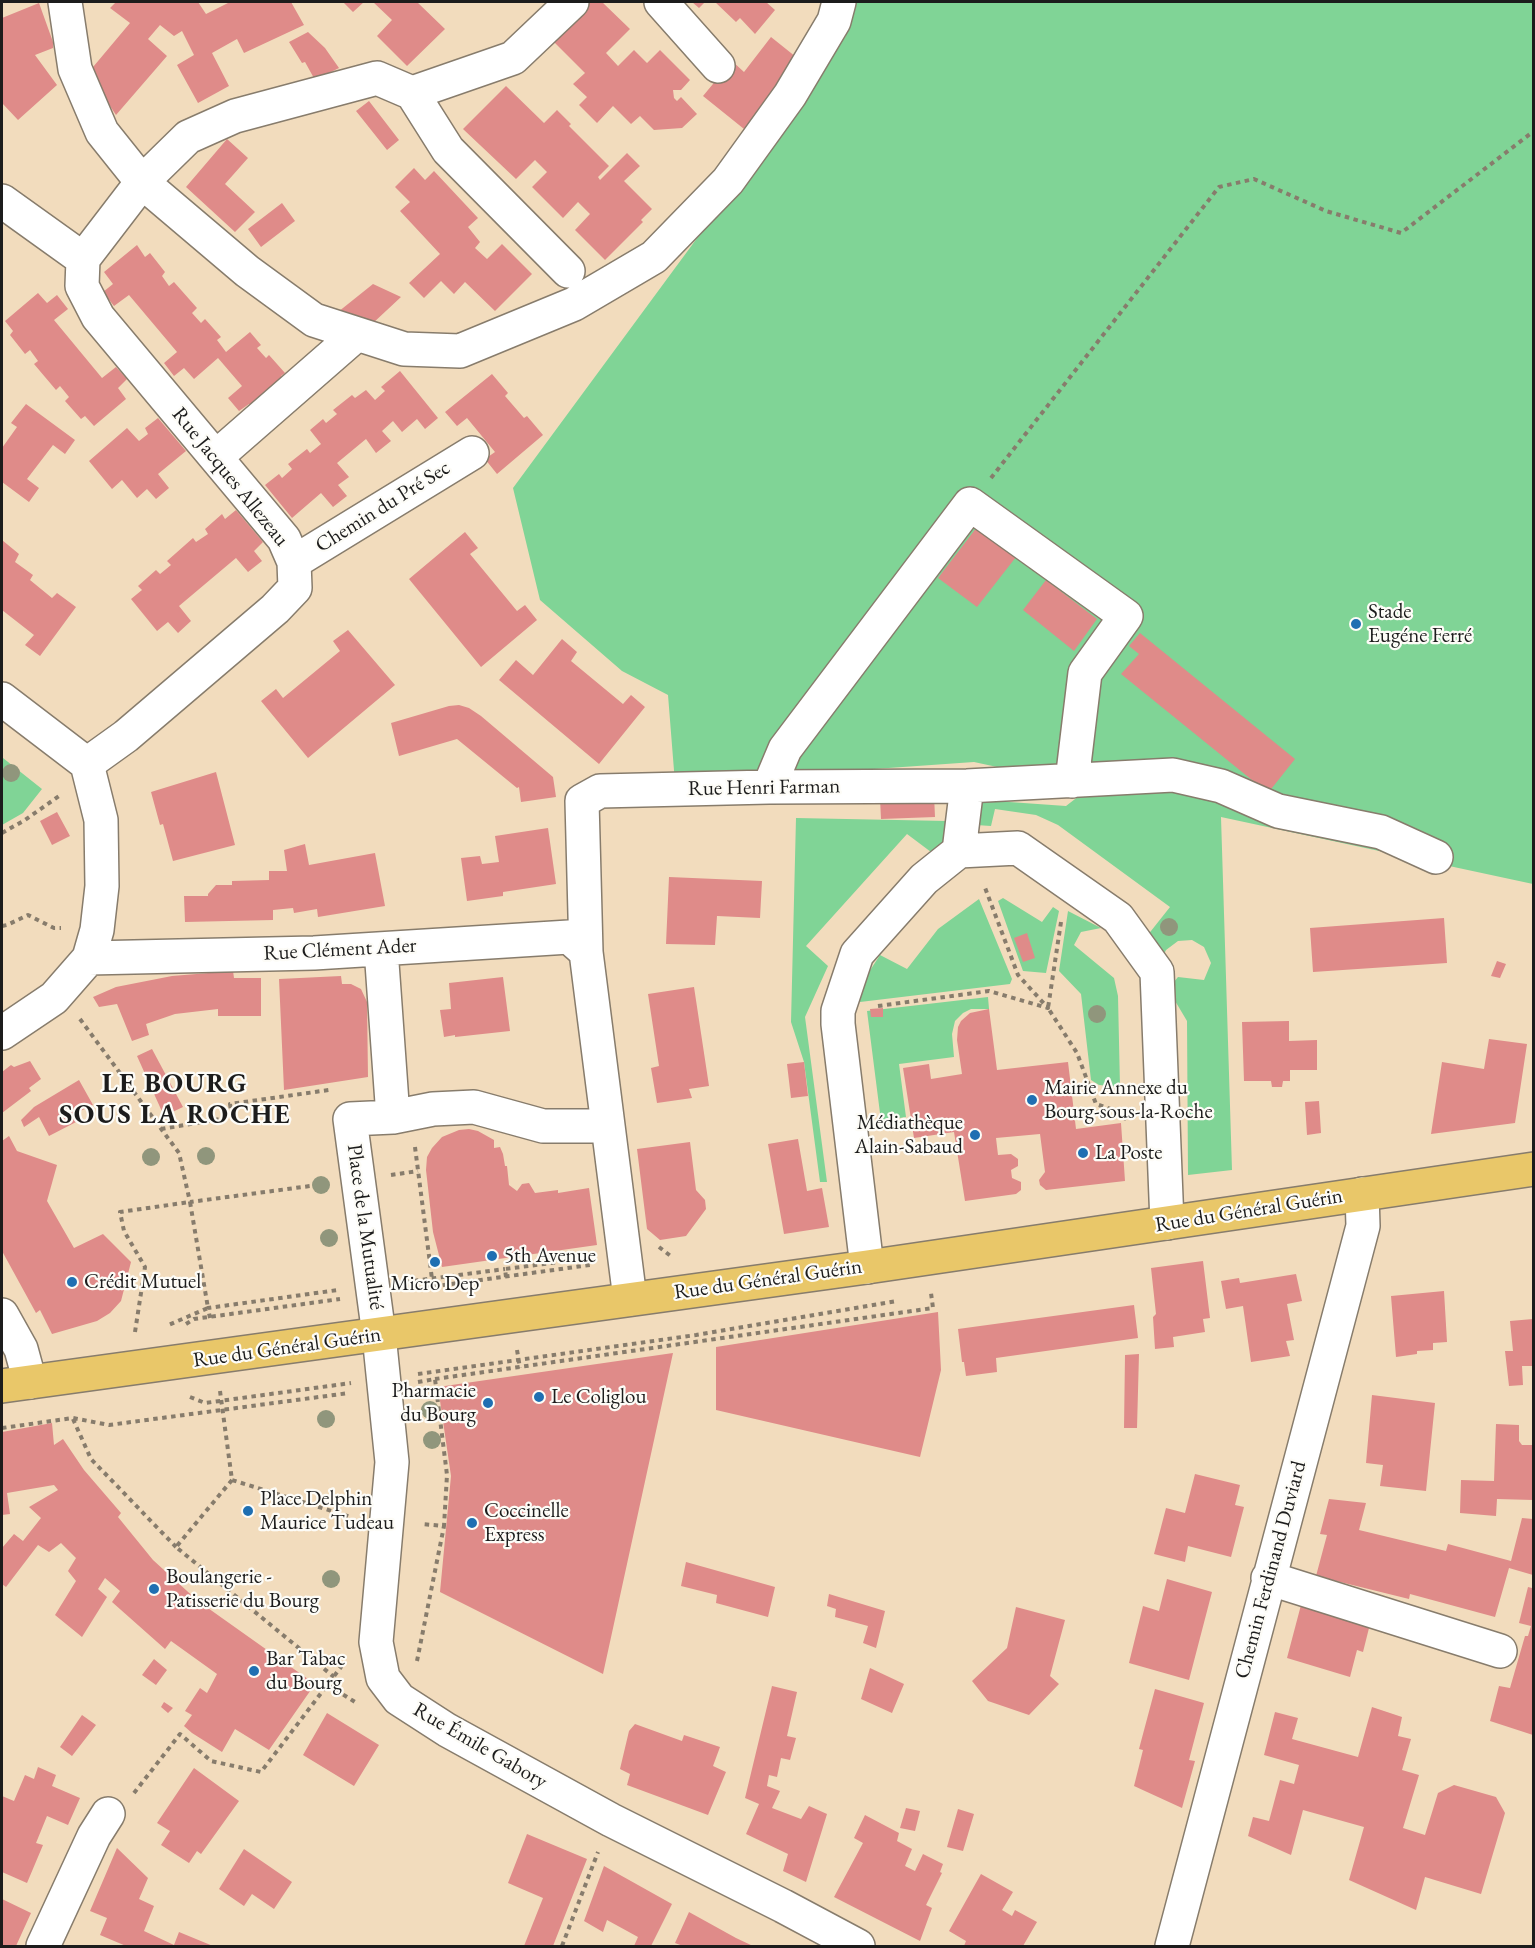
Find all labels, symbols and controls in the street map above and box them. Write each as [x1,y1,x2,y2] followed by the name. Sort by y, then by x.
[166,402,294,552] street label: Rue Jacques Allezeau
[311,456,455,558] street label: Chemin du Pré Sec
[1368,599,1472,649] place label: Stade Eugéne Ferré
[1349,617,1363,631] marker: Stade Eugéne Ferré
[688,774,840,802] street label: Rue Henri Farman
[263,933,417,967] street label: Rue Clément Ader
[59,1069,291,1132] district label: LE BOURG SOUS LA ROCHE
[1044,1075,1213,1125] place label: Mairie Annexe du Bourg-sous-la-Roche
[1025,1093,1039,1107] marker: Mairie Annexe du Bourg-sous-la-Roche
[854,1110,963,1160] place label: Médiathèque Alain-Sabaud
[968,1128,982,1142] marker: Médiathèque Alain-Sabaud
[1095,1140,1162,1166] place label: La Poste
[341,1142,389,1312] street label: Place de la Mutualité
[1076,1146,1090,1160] marker: La Poste
[1153,1184,1345,1238] street label: Rue du Général Guérin
[504,1243,596,1269] place label: 5th Avenue
[485,1249,499,1263] marker: 5th Avenue
[672,1254,864,1306] street label: Rue du Général Guérin
[428,1255,442,1269] marker: Micro Dep
[84,1269,201,1295] place label: Crédit Mutuel
[391,1271,479,1297] place label: Micro Dep
[65,1275,79,1289] marker: Crédit Mutuel
[191,1322,383,1374] street label: Rue du Général Guérin
[392,1378,476,1428] place label: Pharmacie du Bourg
[551,1384,646,1410] place label: Le Coliglou
[532,1390,546,1404] marker: Le Coliglou
[481,1396,495,1410] marker: Pharmacie du Bourg
[1230,1458,1312,1682] street label: Chemin Ferdinand Duviard
[260,1486,394,1536] place label: Place Delphin Maurice Tudeau
[484,1498,569,1548] place label: Coccinelle Express
[241,1504,255,1518] marker: Place Delphin Maurice Tudeau
[465,1516,479,1530] marker: Coccinelle Express
[166,1564,319,1614] place label: Boulangerie - Patisserie du Bourg
[147,1582,161,1596] marker: Boulangerie - Patisserie du Bourg
[266,1646,345,1696] place label: Bar Tabac du Bourg
[247,1664,261,1678] marker: Bar Tabac du Bourg
[409,1698,551,1794] street label: Rue Émile Gabory

